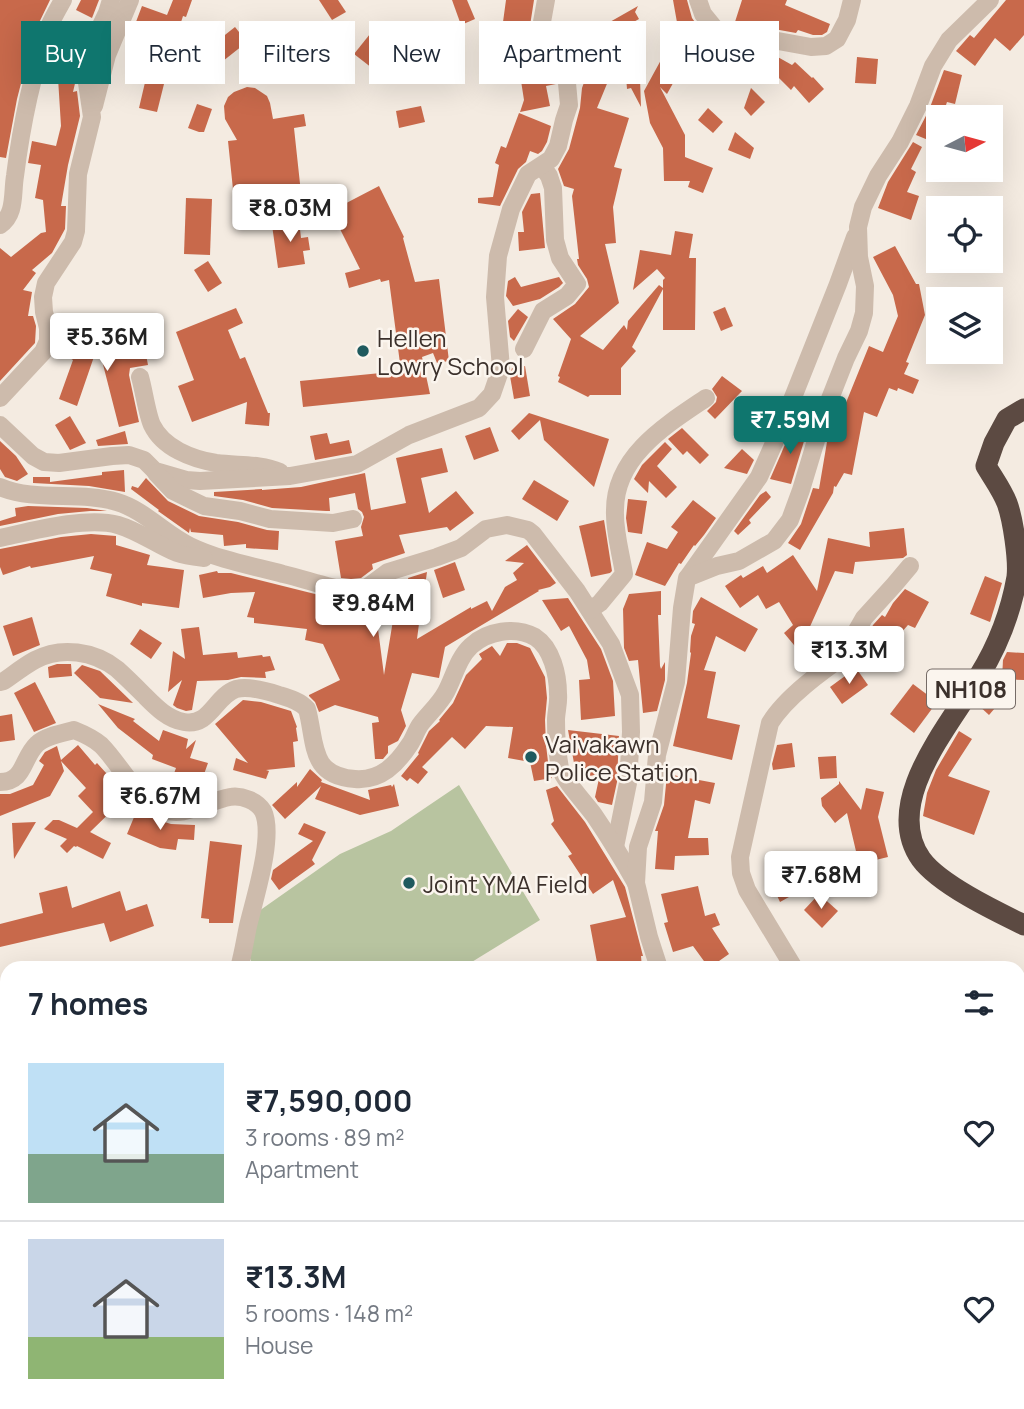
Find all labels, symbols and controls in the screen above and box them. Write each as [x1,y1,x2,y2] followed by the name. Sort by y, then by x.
[21,21,111,84] chip: Buy
[125,21,225,84] chip: Rent
[239,21,355,84] chip: Filters
[369,21,465,84] chip: New
[479,21,646,84] chip: Apartment
[660,21,779,84] chip: House
[926,105,1003,182] north arrow
[926,105,1003,364] map controls
[233,184,347,244] pin: ₹8.03M
[248,191,332,223] text: ₹8.03M
[926,196,1003,273] button: locate
[926,287,1003,364] button: layers
[50,314,164,373] pin: ₹5.36M
[66,320,148,352] text: ₹5.36M
[377,321,524,382] place label: Hellen Lowry School
[355,343,371,359] marker: Hellen Lowry School
[733,396,847,456] pin: ₹7.59M
[750,403,830,435] text: ₹7.59M
[316,580,430,639] pin: ₹9.84M
[331,586,415,618] text: ₹9.84M
[792,626,906,686] pin: ₹13.3M
[810,633,888,665] text: ₹13.3M
[927,670,1015,708] road number: NH108
[545,727,698,788] place label: Vaivakawn Police Station
[523,749,539,765] marker: Vaivakawn Police Station
[103,772,217,832] pin: ₹6.67M
[119,779,201,811] text: ₹6.67M
[764,852,878,911] pin: ₹7.68M
[780,858,862,890] text: ₹7.68M
[423,867,588,900] place label: Joint YMA Field
[401,875,417,891] marker: Joint YMA Field
[28,983,148,1024] text: 7 homes
[960,984,998,1022] icon: filters
[245,1080,412,1121] text: ₹7,590,000
[84,1091,168,1175] icon: home
[960,1114,998,1152] icon: heart
[245,1121,405,1153] text: 3 rooms · 89 m²
[245,1153,359,1185] text: Apartment
[245,1256,346,1297] text: ₹13.3M
[84,1267,168,1351] icon: home
[960,1290,998,1328] icon: heart
[245,1297,413,1329] text: 5 rooms · 148 m²
[245,1329,314,1361] text: House

